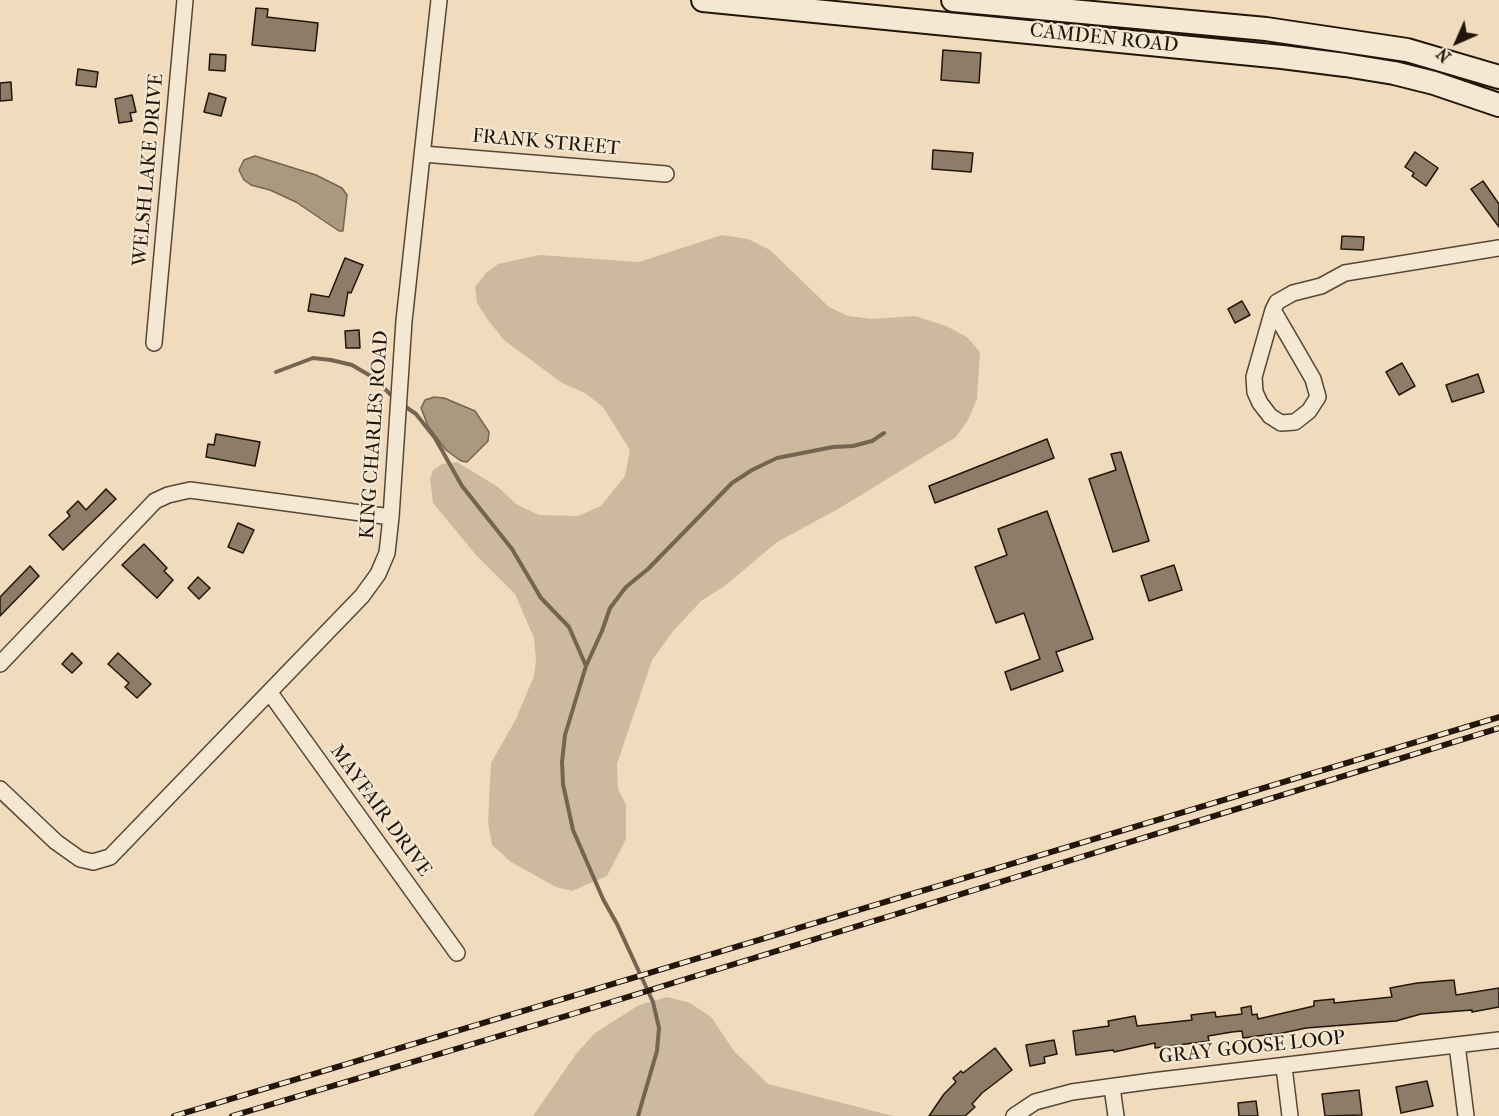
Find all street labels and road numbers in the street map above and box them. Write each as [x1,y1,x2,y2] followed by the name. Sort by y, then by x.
[1029,19,1179,59] street label: CAMDEN ROAD
[129,73,169,267] street label: WELSH LAKE DRIVE
[471,125,621,161] street label: FRANK STREET
[356,330,394,540] street label: KING CHARLES ROAD
[324,740,436,882] street label: MAYFAIR DRIVE
[1158,1026,1346,1070] street label: GRAY GOOSE LOOP

